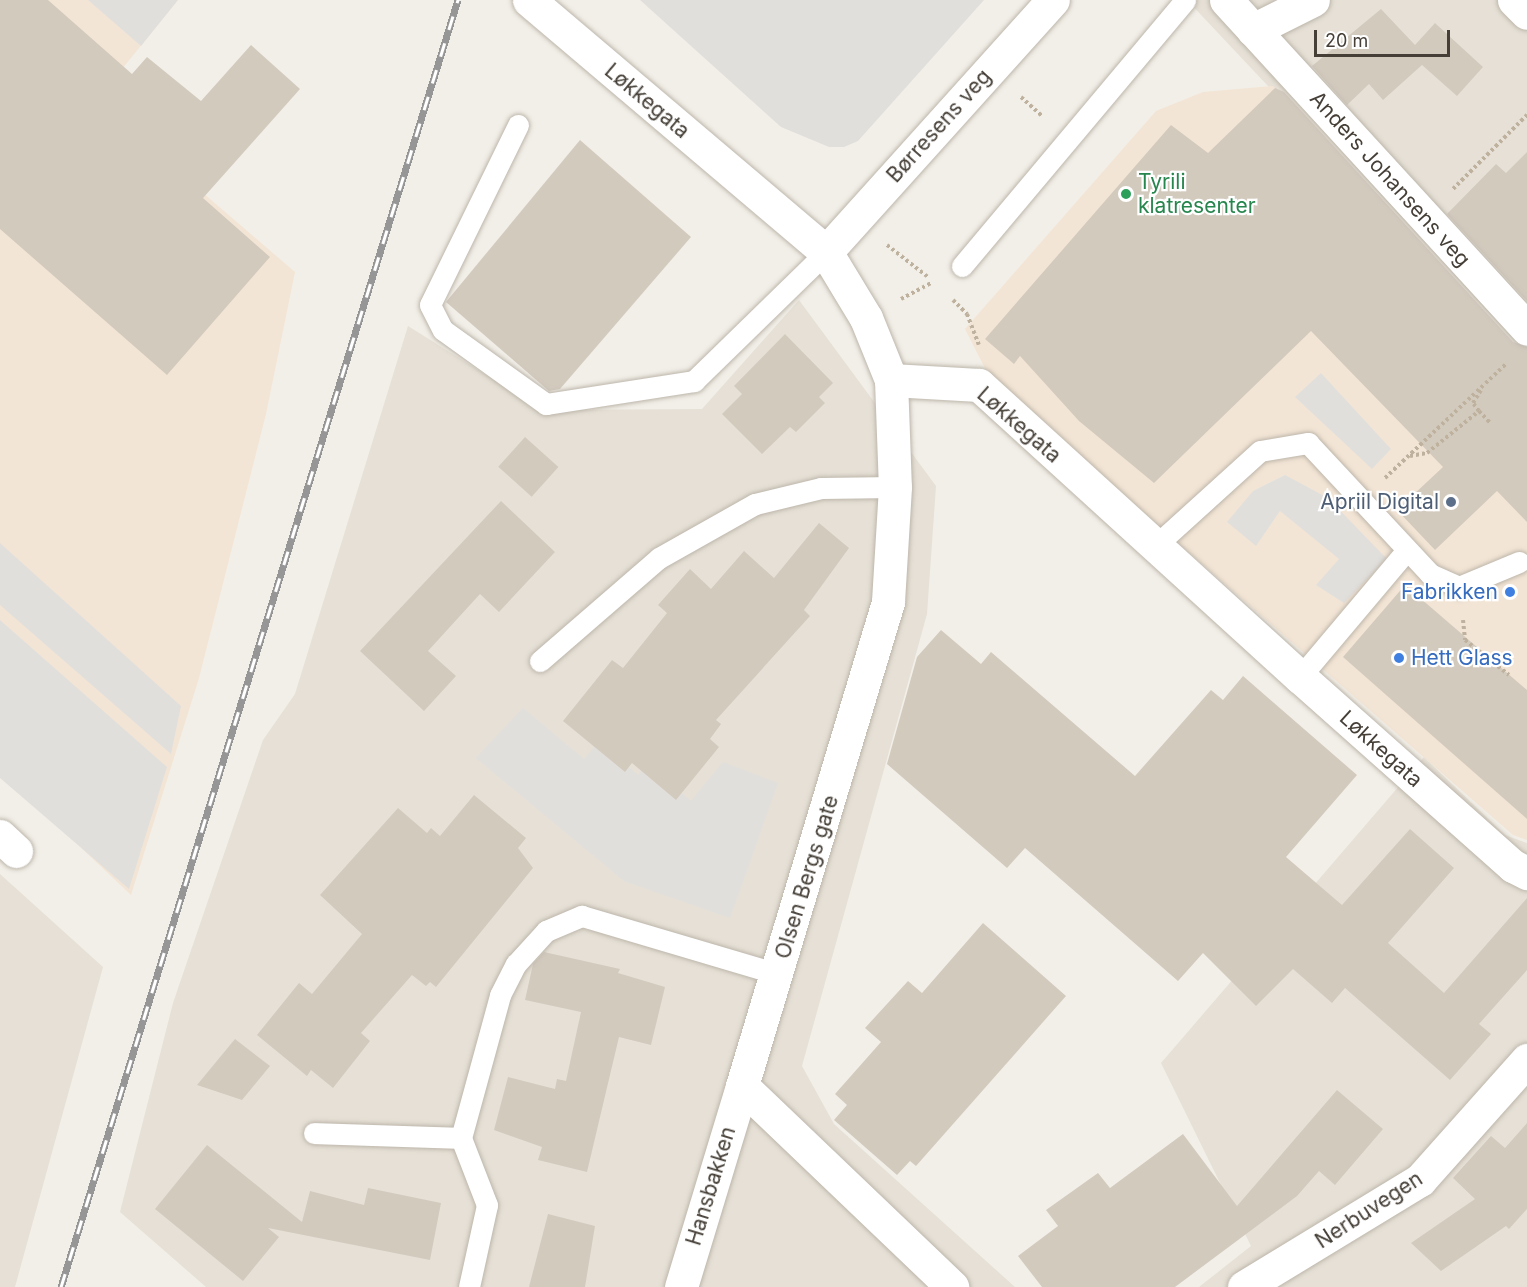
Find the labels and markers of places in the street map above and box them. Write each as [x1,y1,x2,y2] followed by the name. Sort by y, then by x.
[1138,169,1256,219] place label: Tyrili klatresenter
[1119,187,1133,201] marker: Tyrili klatresenter
[1320,489,1439,515] place label: Apriil Digital
[1444,495,1458,509] marker: Apriil Digital
[1401,579,1498,605] place label: Fabrikken
[1503,585,1517,599] marker: Fabrikken
[1411,645,1513,671] place label: Hett Glass
[1392,651,1406,665] marker: Hett Glass

